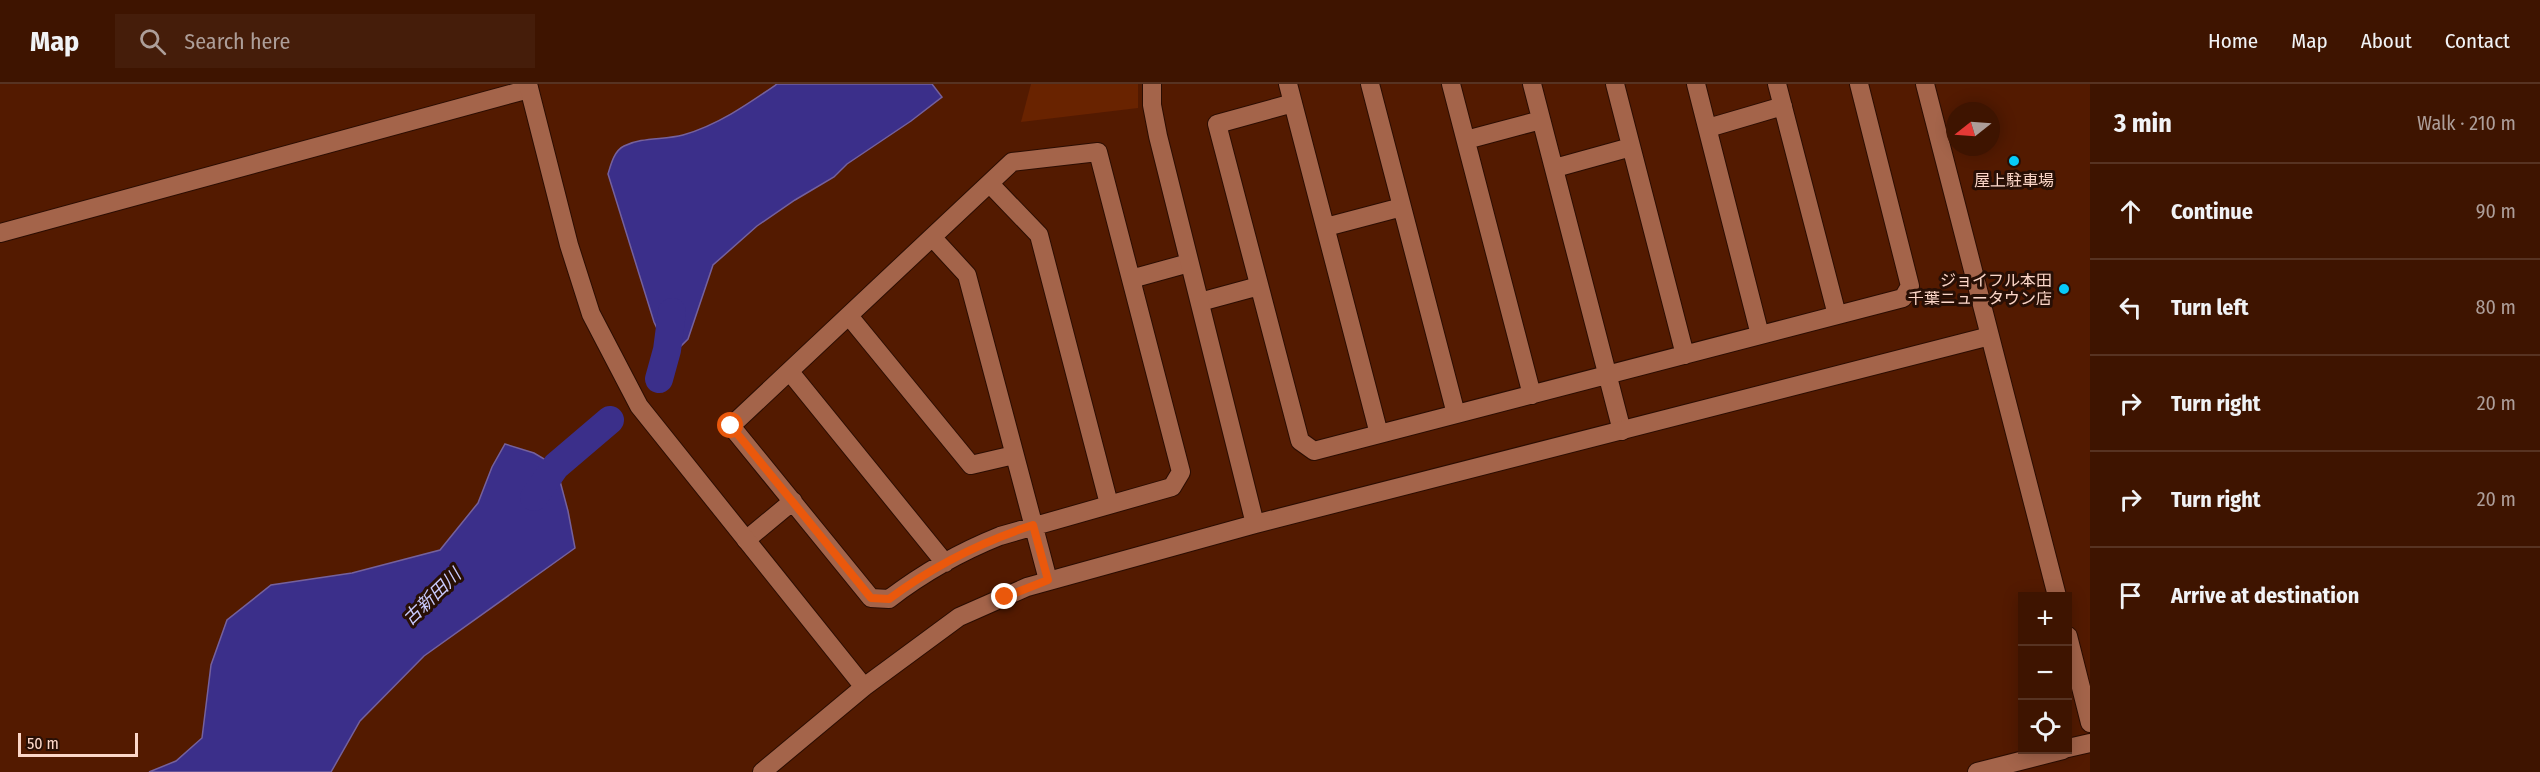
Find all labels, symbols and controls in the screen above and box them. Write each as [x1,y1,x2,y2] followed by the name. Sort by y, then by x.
[115,14,535,68] search box
[30,25,79,58] text: Map
[136,25,169,58] icon: search
[184,28,290,55] text: Search here
[2208,28,2258,54] text: Home
[2291,28,2328,54] text: Map
[2361,28,2412,54] text: About
[2445,28,2510,54] text: Contact
[1946,102,2000,156] north arrow
[2114,108,2172,139] text: 3 min
[2417,111,2516,135] text: Walk · 210 m
[2007,154,2021,168] marker: 屋上駐車場
[1974,171,2054,190] place label: 屋上駐車場
[2114,195,2147,228] icon: ahead
[2171,198,2253,225] text: Continue
[2476,199,2516,223] text: 90 m
[1908,271,2052,308] place label: ジョイフル本田 千葉ニュータウン店
[2057,282,2071,296] marker: ジョイフル本田 千葉ニュータウン店
[2114,291,2147,324] icon: left
[2171,294,2249,321] text: Turn left
[2476,295,2516,319] text: 80 m
[2114,387,2147,420] icon: right
[2171,390,2260,417] text: Turn right
[2477,391,2516,415] text: 20 m
[717,412,743,438] route start
[2114,483,2147,516] icon: right
[2171,486,2260,513] text: Turn right
[2477,487,2516,511] text: 20 m
[398,563,467,630] water label: 古新田川
[2114,579,2147,612] icon: arrive
[2171,582,2359,609] text: Arrive at destination
[991,583,1017,609] route end
[2018,592,2072,754] map controls
[2018,592,2072,646] button: +
[2018,646,2072,700] button: −
[2018,700,2072,754] button: locate
[18,730,138,758] scale bar
[27,734,59,753] text: 50 m

